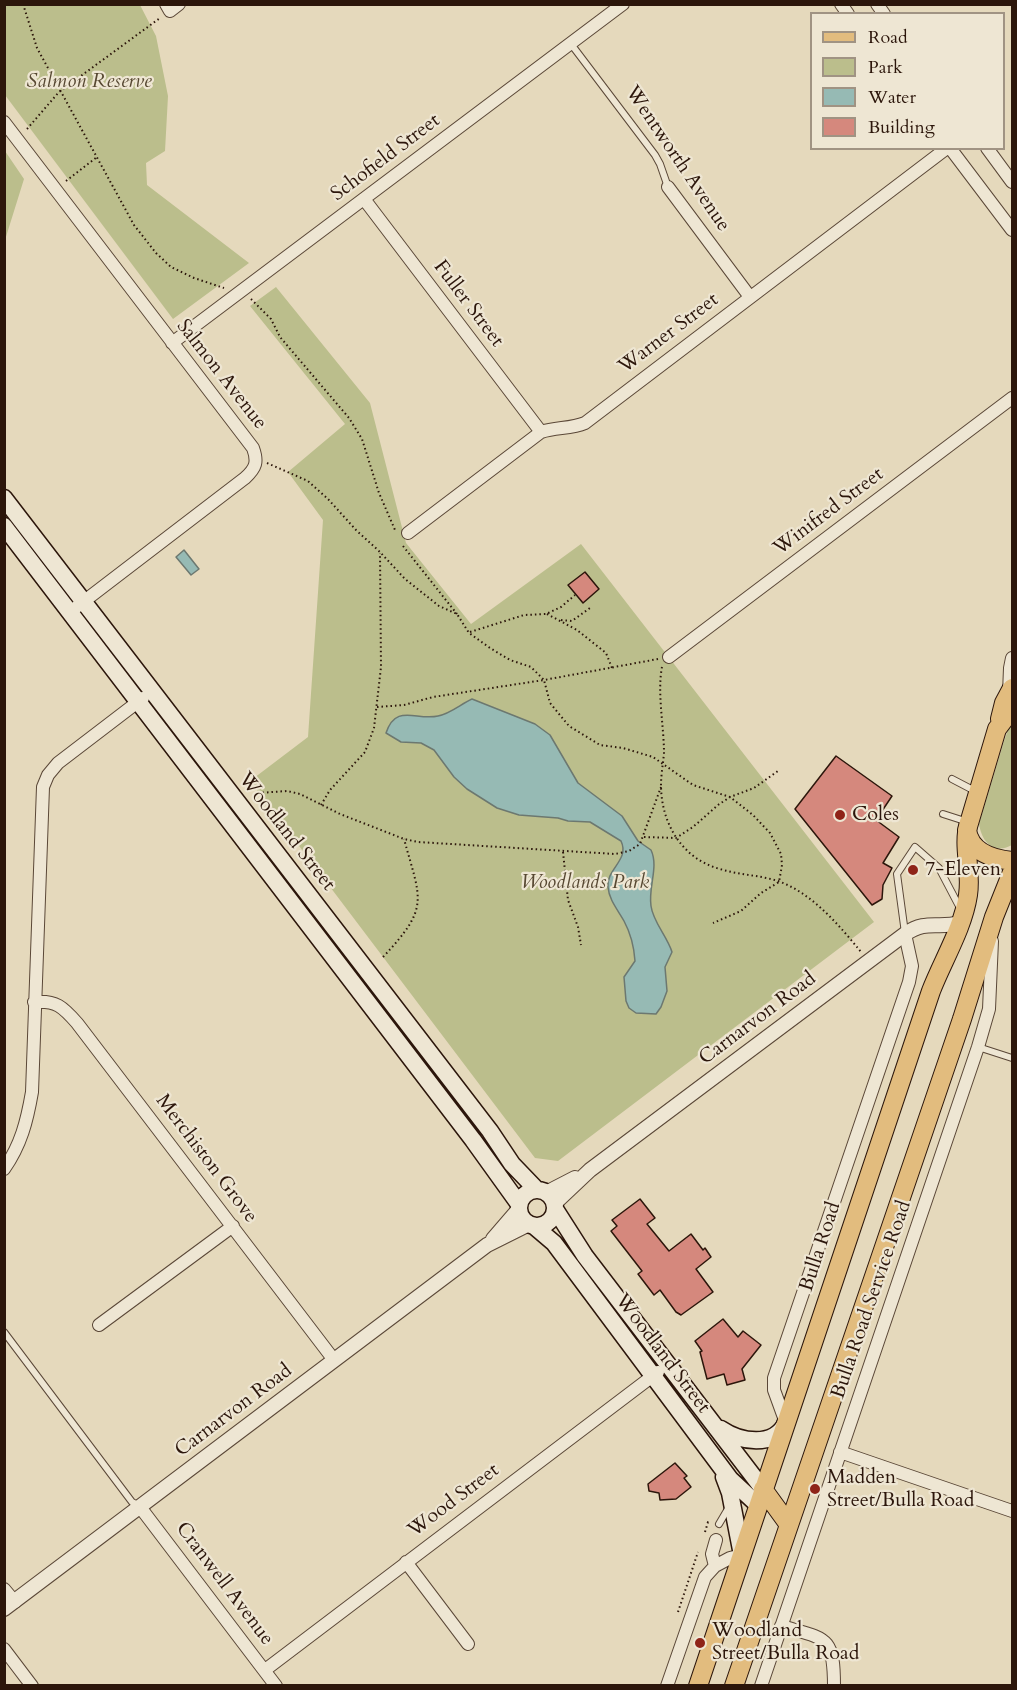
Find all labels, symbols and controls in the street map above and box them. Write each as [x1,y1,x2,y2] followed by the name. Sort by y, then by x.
[810,12,1005,150] legend
[868,25,908,50] text: Road
[868,55,903,80] text: Park
[26,70,152,94] park label: Salmon Reserve
[619,82,735,236] street label: Wentworth Avenue
[868,85,916,110] text: Water
[327,109,445,207] street label: Schofield Street
[868,115,935,140] text: Building
[428,256,508,352] street label: Fuller Street
[614,289,724,379] street label: Warner Street
[171,315,271,435] street label: Salmon Avenue
[769,463,889,561] street label: Winifred Street
[232,768,340,896] street label: Woodland Street
[852,803,899,827] place label: Coles
[833,808,847,822] marker: Coles
[925,858,1001,882] place label: 7-Eleven
[906,863,920,877] marker: 7-Eleven
[521,871,649,895] park label: Woodlands Park
[695,967,821,1071] street label: Carnarvon Road
[150,1090,262,1228] street label: Merchiston Grove
[827,1198,917,1402] street label: Bulla Road Service Road
[795,1199,847,1295] street label: Bulla Road
[609,1289,715,1419] street label: Woodland Street
[171,1359,297,1463] street label: Carnarvon Road
[404,1459,504,1543] street label: Wood Street
[827,1466,974,1513] place label: Madden Street/Bulla Road
[808,1482,822,1496] marker: Madden Street/Bulla Road
[170,1518,278,1650] street label: Cranwell Avenue
[712,1619,859,1666] place label: Woodland Street/Bulla Road
[693,1636,707,1650] marker: Woodland Street/Bulla Road

